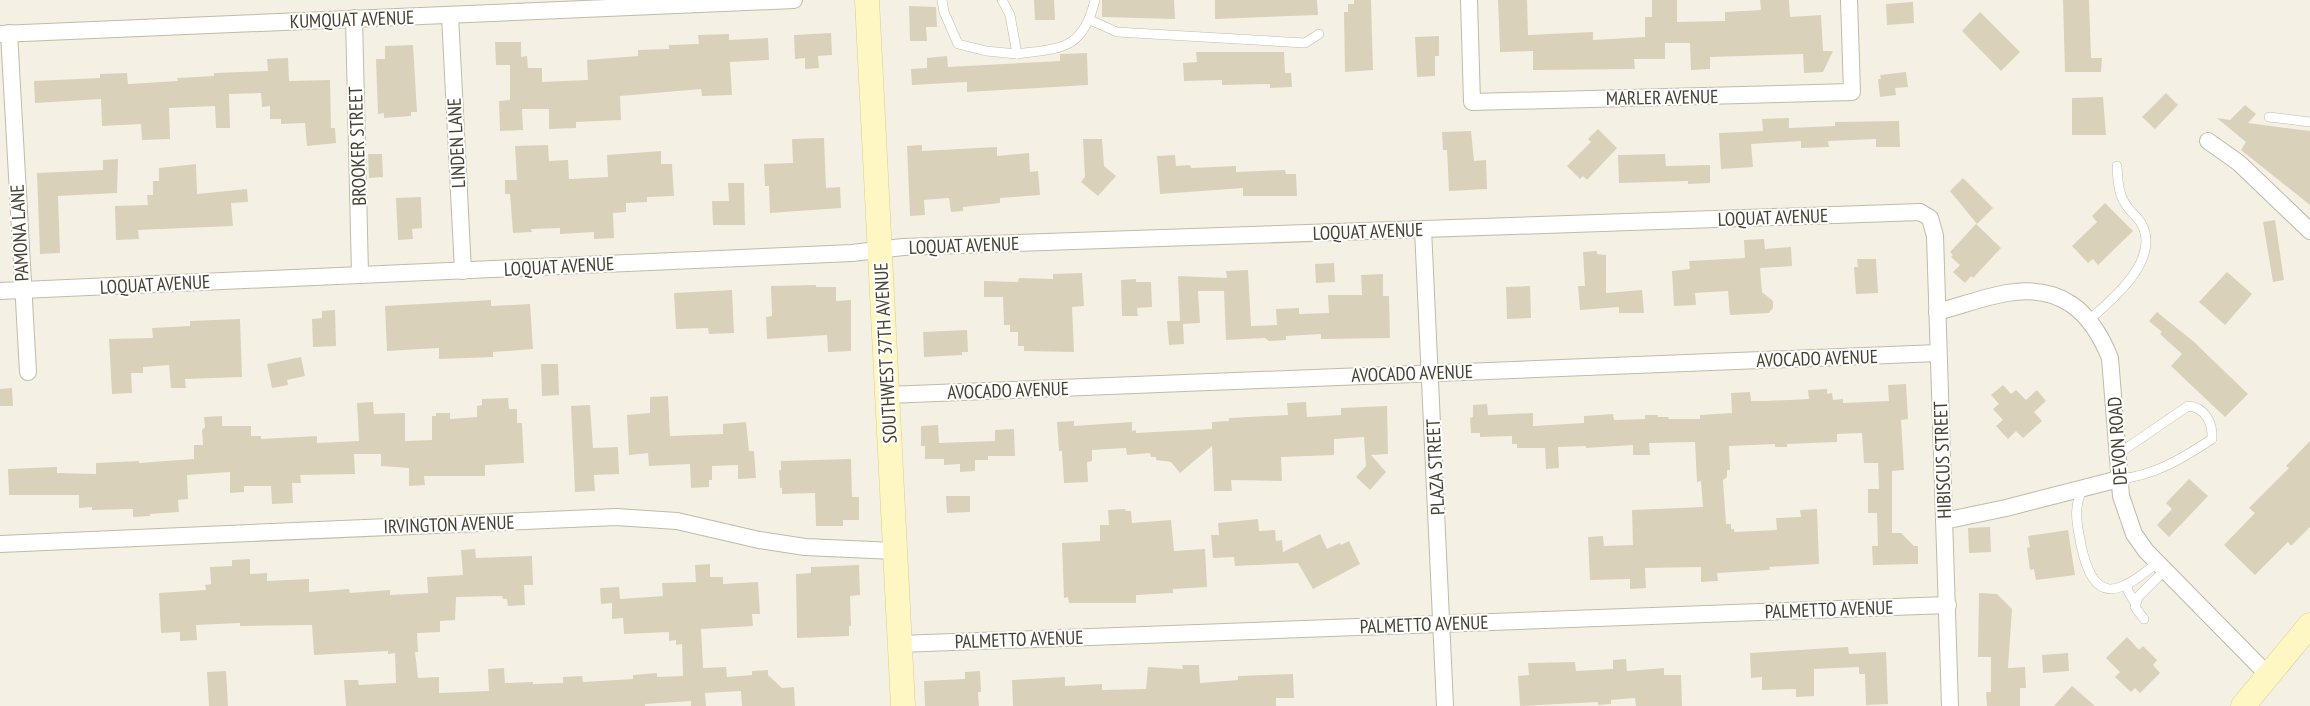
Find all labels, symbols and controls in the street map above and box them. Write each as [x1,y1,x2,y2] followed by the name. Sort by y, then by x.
[289,5,415,33] street label: KUMQUAT AVENUE
[1606,84,1718,110] street label: MARLER AVENUE
[343,85,371,206] street label: BROOKER STREET
[442,97,470,189] street label: LINDEN LANE
[4,184,34,282] street label: PAMONA LANE
[1717,203,1829,231] street label: LOQUAT AVENUE
[1312,217,1424,245] street label: LOQUAT AVENUE
[908,231,1020,259] street label: LOQUAT AVENUE
[503,251,615,281] street label: LOQUAT AVENUE
[868,262,902,444] street label: SOUTHWEST 37TH AVENUE
[99,269,211,299] street label: LOQUAT AVENUE
[1756,344,1878,372] street label: AVOCADO AVENUE
[1351,359,1473,387] street label: AVOCADO AVENUE
[947,376,1069,404] street label: AVOCADO AVENUE
[2102,396,2132,486] street label: DEVON ROAD
[1928,400,1956,519] street label: HIBISCUS STREET
[1420,418,1450,516] street label: PLAZA STREET
[383,510,515,538] street label: IRVINGTON AVENUE
[1764,595,1894,623] street label: PALMETTO AVENUE
[1359,610,1489,638] street label: PALMETTO AVENUE
[954,625,1084,653] street label: PALMETTO AVENUE

